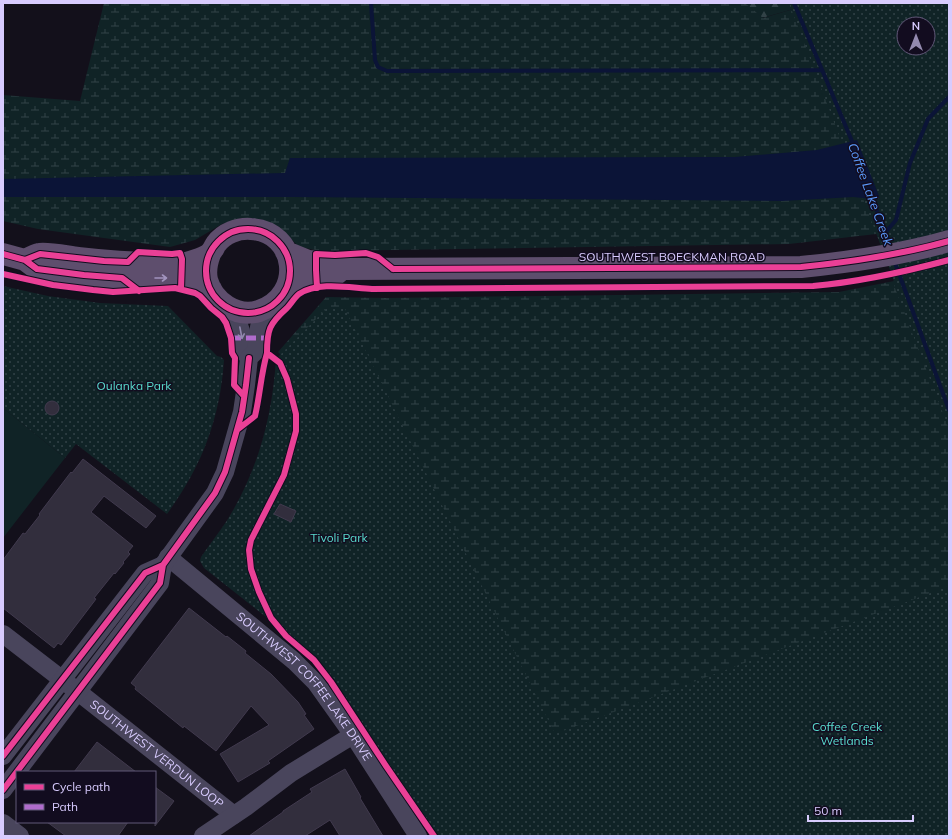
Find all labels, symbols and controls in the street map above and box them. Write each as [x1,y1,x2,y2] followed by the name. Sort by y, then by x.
[896,16,936,56] north arrow
[912,19,920,33] text: N
[845,141,897,248] water label: Coffee Lake Creek
[579,249,765,264] street label: SOUTHWEST BOECKMAN ROAD
[154,274,167,282] one-way arrow
[237,326,245,339] one-way arrow
[97,378,172,393] park label: Oulanka Park
[310,530,368,545] park label: Tivoli Park
[233,609,375,763] street label: SOUTHWEST COFFEE LAKE DRIVE
[87,696,227,811] street label: SOUTHWEST VERDUN LOOP
[812,719,883,748] park label: Coffee Creek Wetlands
[16,771,156,823] legend
[52,779,110,794] text: Cycle path
[808,797,913,823] scale bar
[52,799,78,814] text: Path
[814,803,842,818] text: 50 m

